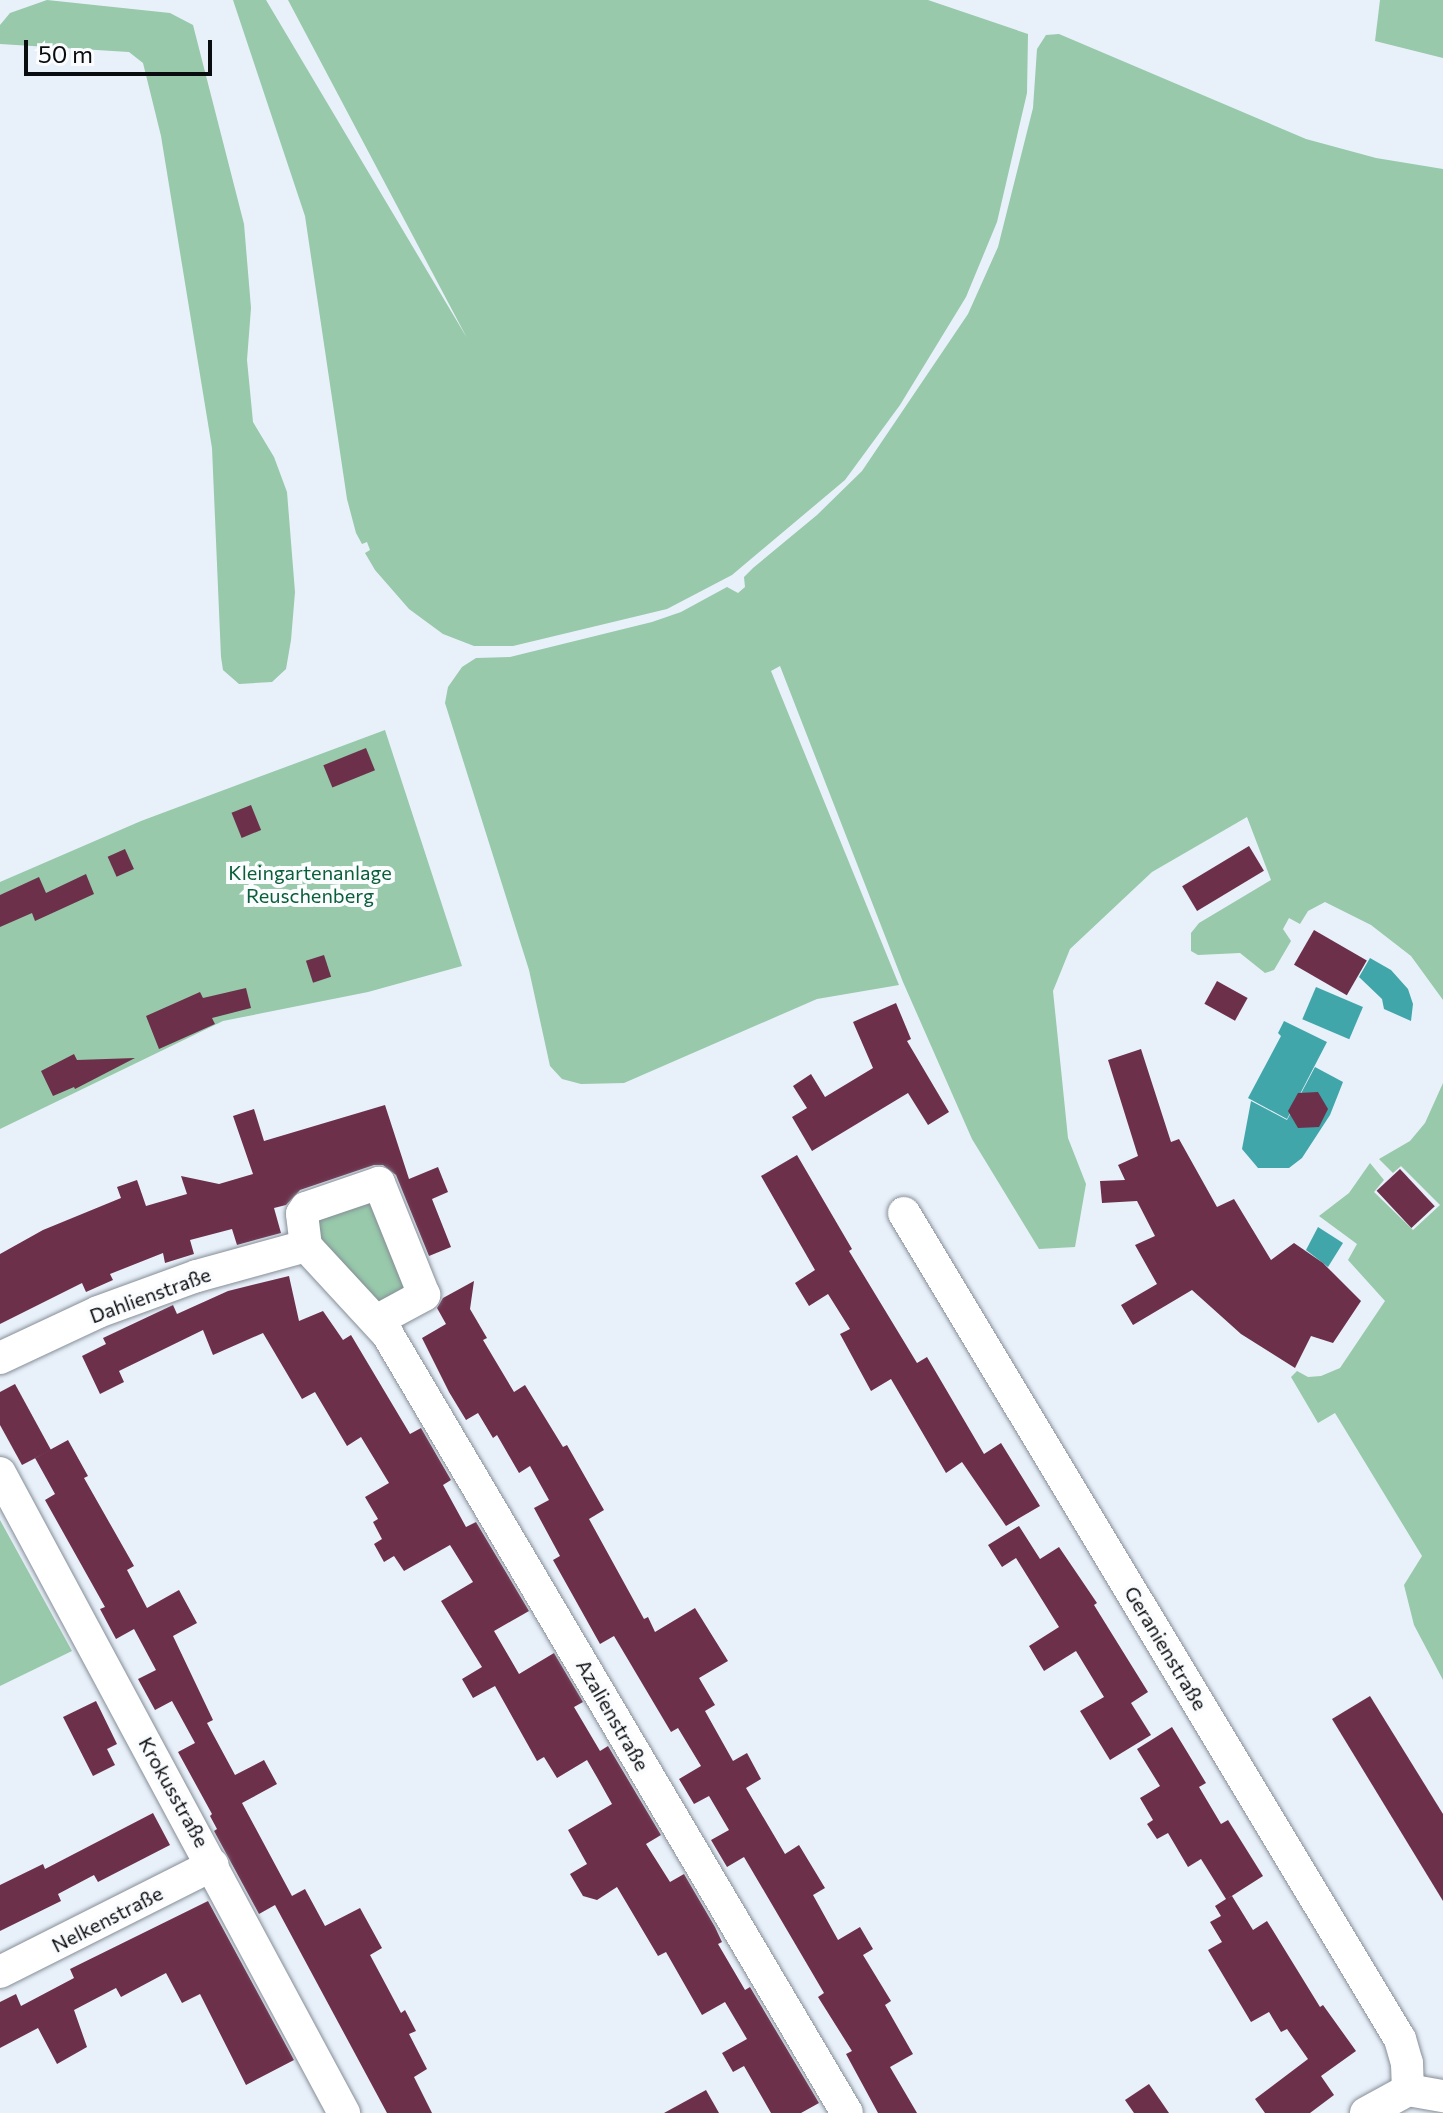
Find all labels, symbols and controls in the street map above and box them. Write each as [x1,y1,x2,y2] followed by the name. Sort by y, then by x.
[28,24,216,74] scale bar
[38,39,93,68] text: 50 m
[228,860,392,907] park label: Kleingartenanlage Reuschenberg
[86,1262,214,1328] street label: Dahlienstraße
[1120,1582,1212,1714] street label: Geranienstraße
[571,1655,655,1775] street label: Azalienstraße
[134,1733,214,1851] street label: Krokusstraße
[48,1881,166,1957] street label: Nelkenstraße

